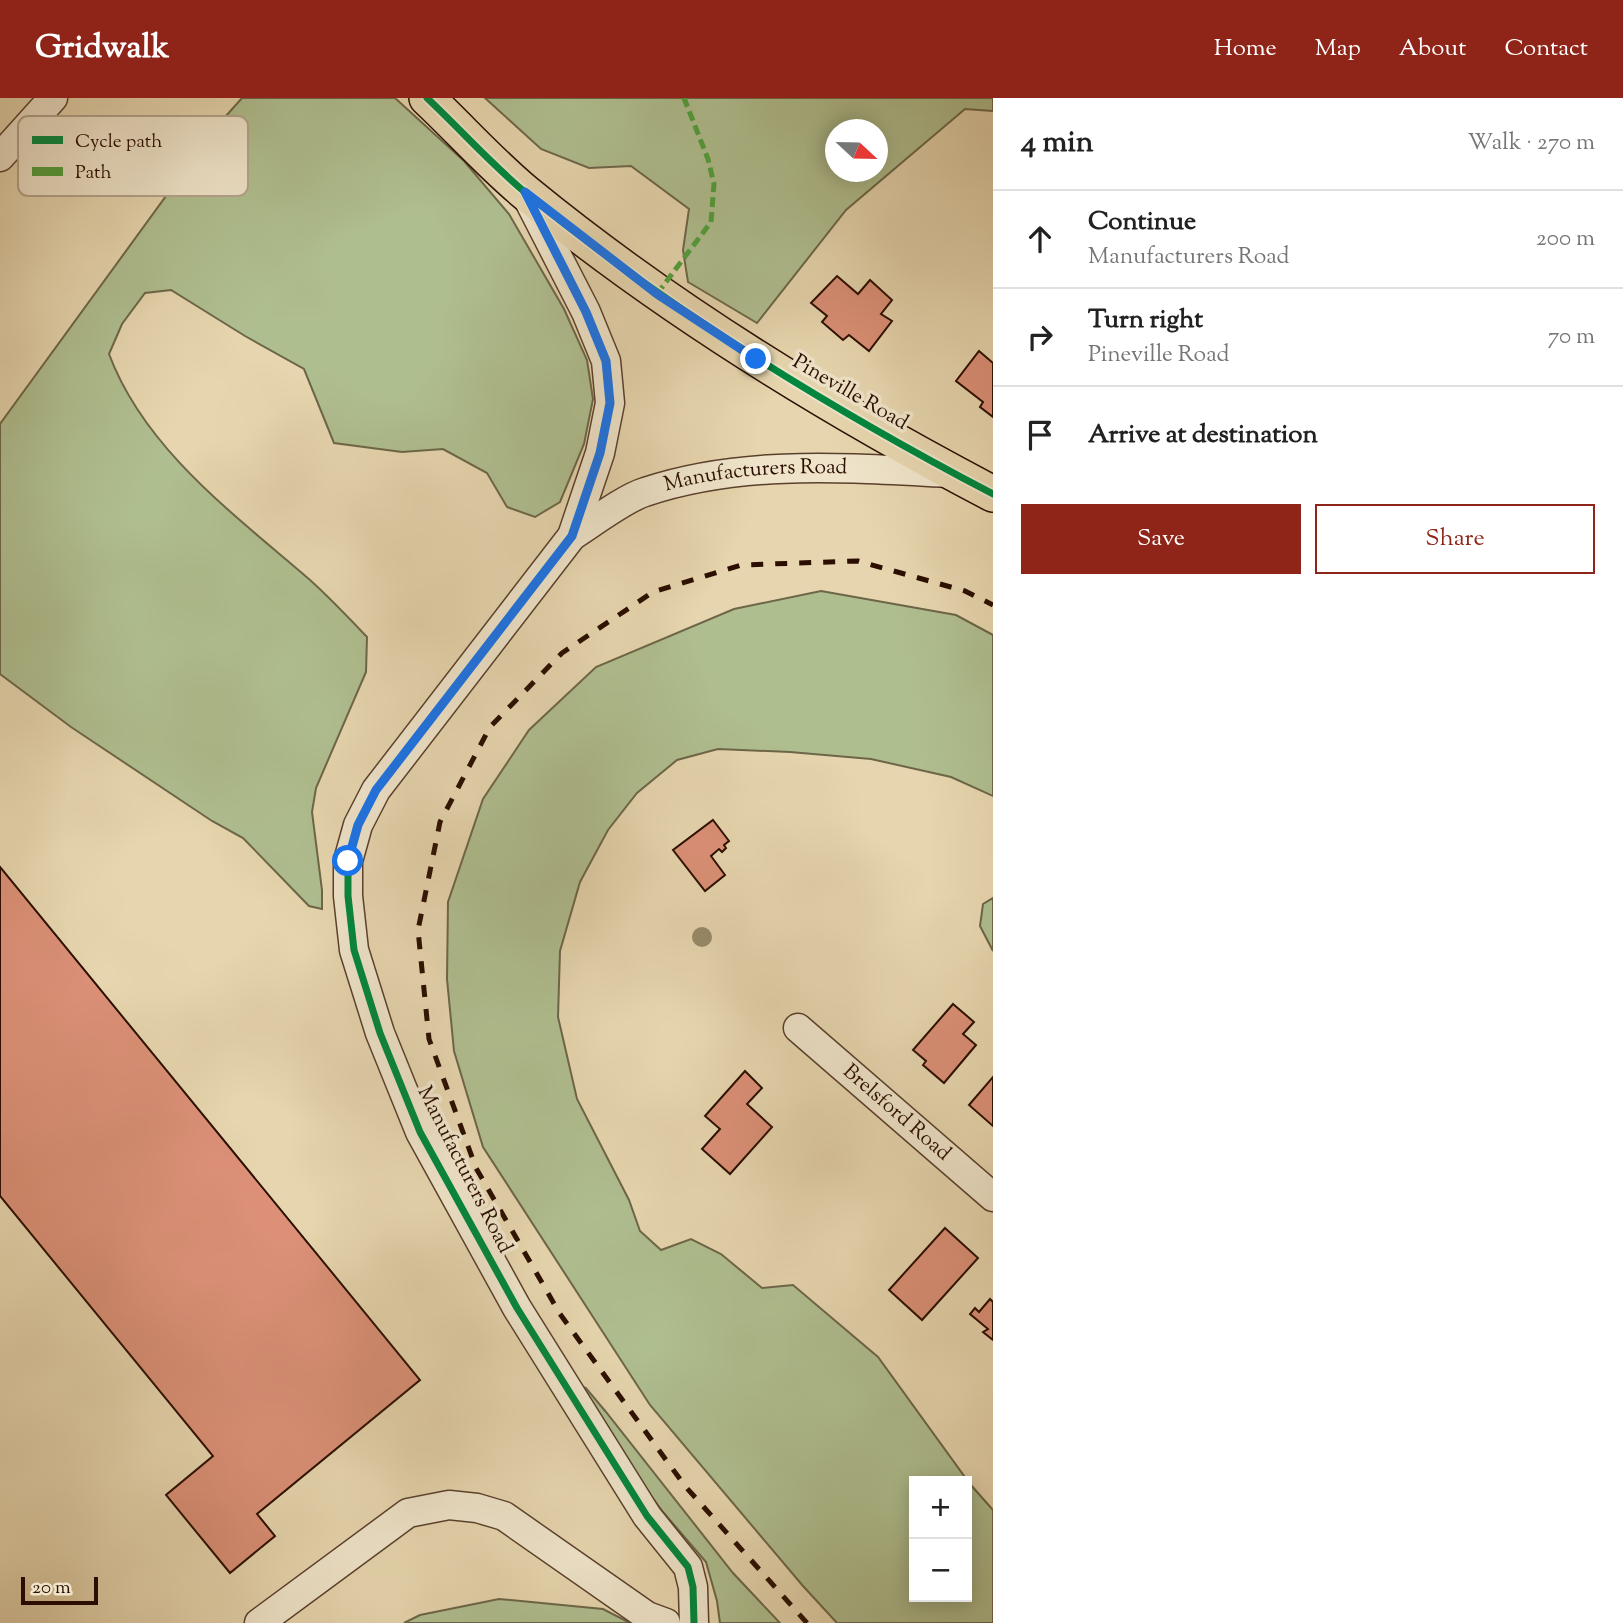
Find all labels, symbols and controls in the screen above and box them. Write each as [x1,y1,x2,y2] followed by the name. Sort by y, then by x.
[35,25,169,73] text: Gridwalk
[1214,32,1277,66] text: Home
[1315,32,1361,66] text: Map
[1399,32,1466,66] text: About
[1504,32,1588,66] text: Contact
[18,116,248,196] legend
[825,119,888,182] north arrow
[1021,122,1094,165] text: 4 min
[1467,127,1595,160] text: Walk · 270 m
[75,129,162,156] text: Cycle path
[75,160,112,187] text: Path
[1088,204,1196,241] text: Continue
[1021,220,1059,258] icon: ahead
[1536,223,1595,256] text: 200 m
[1088,241,1290,274] text: Manufacturers Road
[1088,302,1203,339] text: Turn right
[1021,318,1059,356] icon: right
[1548,321,1595,354] text: 70 m
[1088,339,1229,372] text: Pineville Road
[740,343,771,374] route end
[787,348,914,438] street label: Pineville Road
[1021,416,1059,454] icon: arrive
[1088,417,1318,454] text: Arrive at destination
[661,453,848,500] street label: Manufacturers Road
[1021,504,1301,574] button: Save
[1315,504,1595,574] button: Share
[332,845,363,876] route start
[836,1058,957,1169] street label: Brelsford Road
[409,1081,519,1259] street label: Manufacturers Road
[909,1476,972,1602] map controls
[909,1476,972,1539] button: +
[909,1539,972,1602] button: −
[21,1574,98,1606] scale bar
[32,1575,71,1602] text: 20 m

